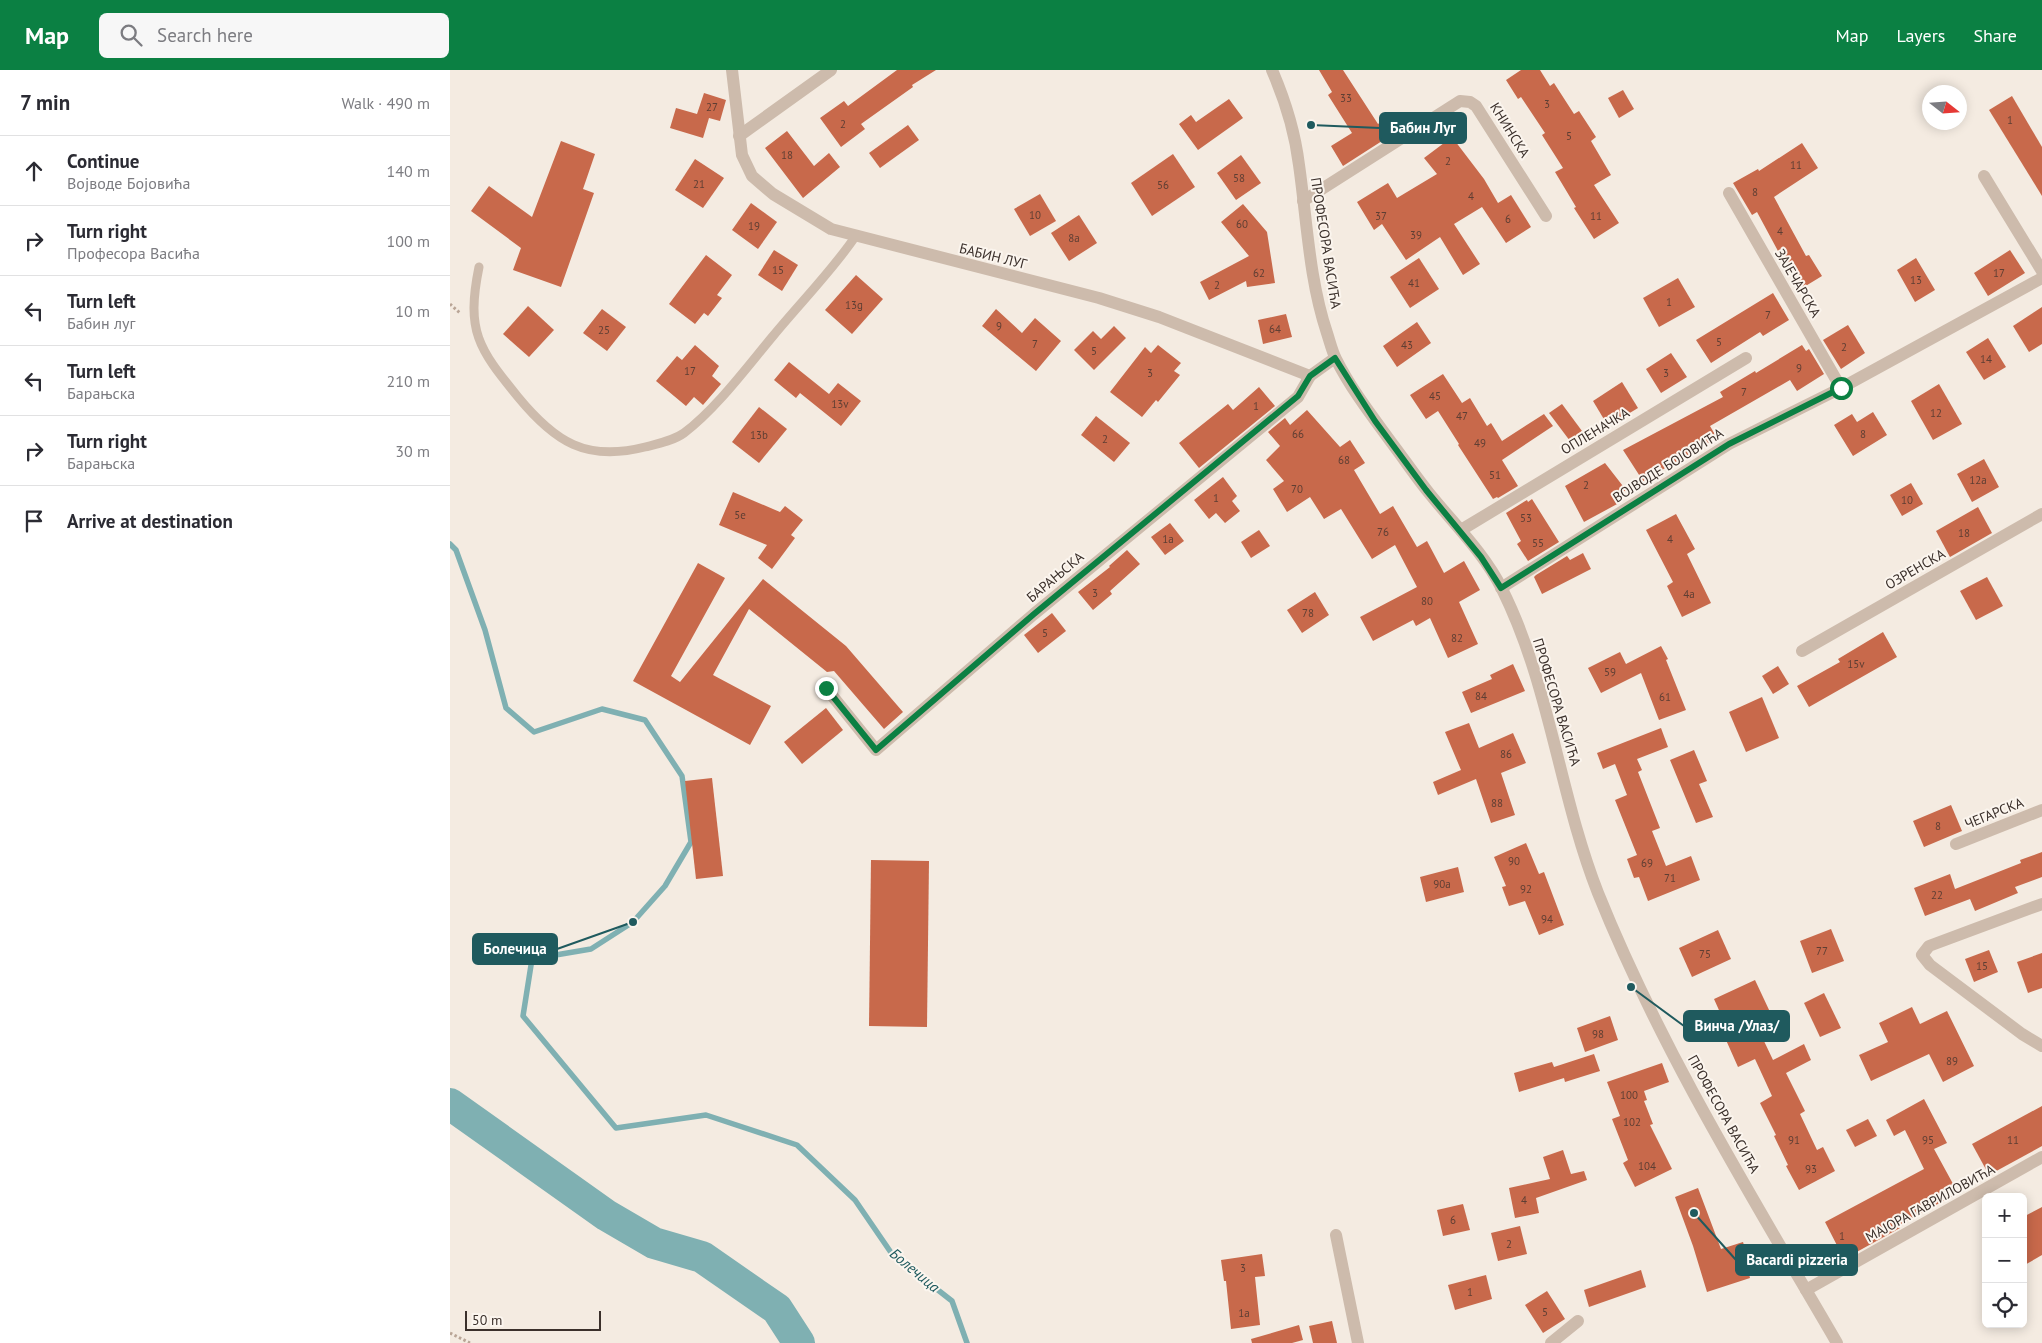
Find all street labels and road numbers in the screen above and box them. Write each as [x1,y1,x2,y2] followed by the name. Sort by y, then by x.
[1486,99,1534,162] street label: КНИНСКА
[1307,176,1345,311] street label: ПРОФЕСОРА ВАСИЋА
[957,239,1029,273] street label: БАБИН ЛУГ
[1771,245,1825,321] street label: ЗАЈЕЧАРСКА
[1557,403,1633,459] street label: ОПЛЕНАЧКА
[1609,423,1727,506] street label: ВОЈВОДЕ БОЈОВИЋА
[1882,544,1949,593] street label: ОЗРЕНСКА
[1023,547,1088,606] street label: БАРАЊСКА
[1529,636,1585,769] street label: ПРОФЕСОРА ВАСИЋА
[1962,793,2027,833] street label: ЧЕГАРСКА
[1684,1052,1764,1177] street label: ПРОФЕСОРА ВАСИЋА
[1862,1160,1998,1246] street label: МАЈОРА ГАВРИЛОВИЋА

